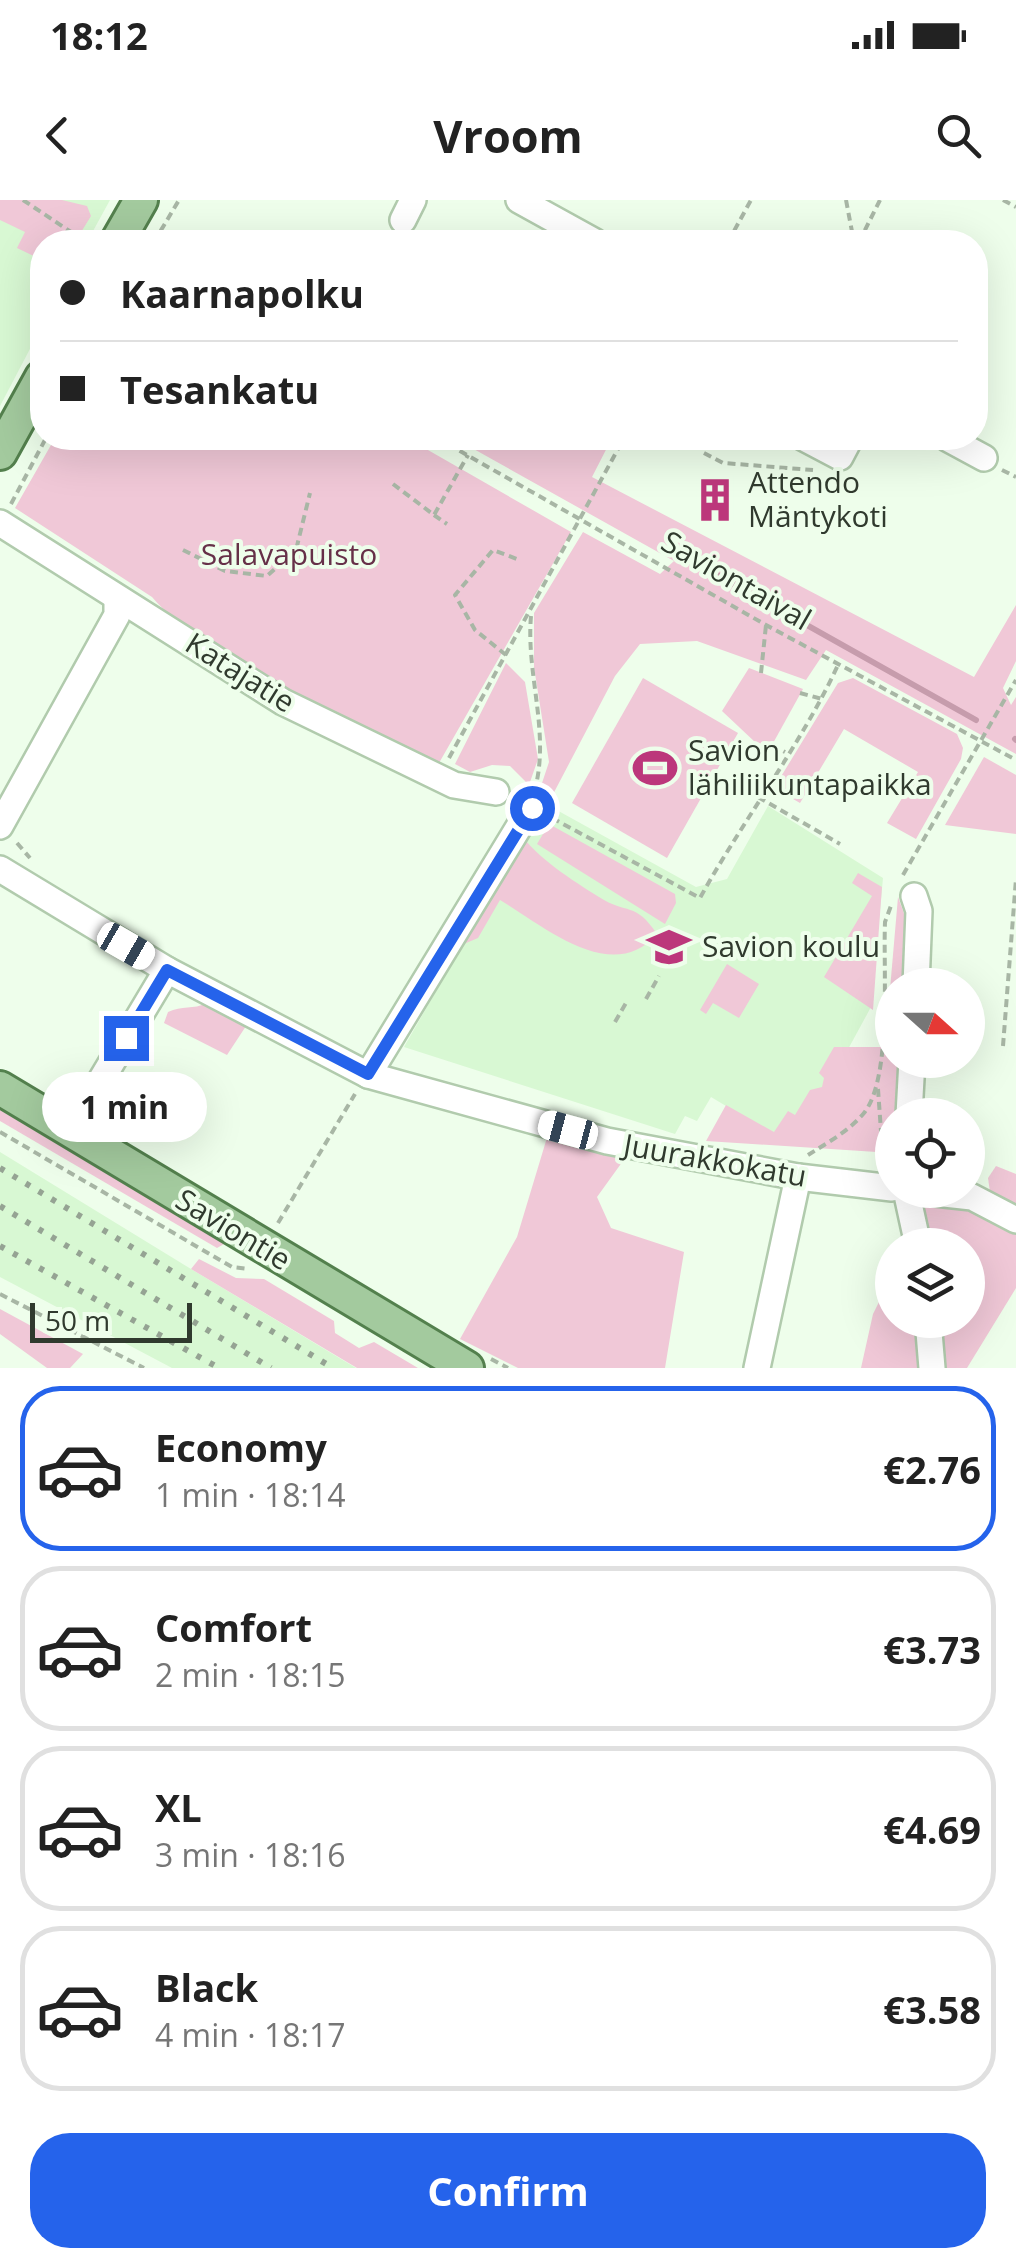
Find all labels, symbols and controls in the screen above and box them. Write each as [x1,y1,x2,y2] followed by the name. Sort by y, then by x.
[50,9,148,61] text: 18:12
[433,105,583,166] text: Vroom
[30,108,85,163] icon: back
[931,108,986,163] icon: search
[120,267,364,319] text: Kaarnapolku
[120,363,319,415] text: Tesankatu
[748,461,888,536] place label: Attendo Mäntykoti
[691,476,739,524] building icon: Attendo Mäntykoti
[654,520,819,639] street label: Saviontaival
[201,533,377,574] park label: Salavapuisto
[178,622,303,721] street label: Katajatie
[688,729,932,804] place label: Savion lähiliikuntapaikka
[631,744,679,792] sports icon: Savion lähiliikuntapaikka
[510,786,555,831] route start
[93,918,159,974] car
[645,923,693,971] school or university icon: Savion koulu
[702,925,880,966] place label: Savion koulu
[875,968,985,1078] north arrow
[875,968,985,1338] map controls
[104,1016,149,1061] route end
[44,1073,208,1143] callout: 1 min
[80,1085,169,1128] text: 1 min
[875,1098,985,1208] button: locate
[535,1108,601,1152] car
[618,1123,810,1196] street label: Juurakkokatu
[169,1178,299,1279] street label: Saviontie
[875,1228,985,1338] button: layers
[30,1298,192,1342] scale bar
[45,1301,110,1339] text: 50 m
[155,1421,327,1473] text: Economy
[35,1424,125,1514] icon: car
[883,1443,981,1495] text: €2.76
[155,1473,346,1516] text: 1 min · 18:14
[155,1601,312,1653] text: Comfort
[35,1604,125,1694] icon: car
[883,1623,981,1675] text: €3.73
[155,1653,346,1696] text: 2 min · 18:15
[155,1781,202,1833] text: XL
[35,1784,125,1874] icon: car
[883,1803,981,1855] text: €4.69
[155,1833,346,1876] text: 3 min · 18:16
[155,1961,258,2013] text: Black
[35,1964,125,2054] icon: car
[883,1983,981,2035] text: €3.58
[155,2013,346,2056] text: 4 min · 18:17
[30,2133,986,2248] button: Confirm

